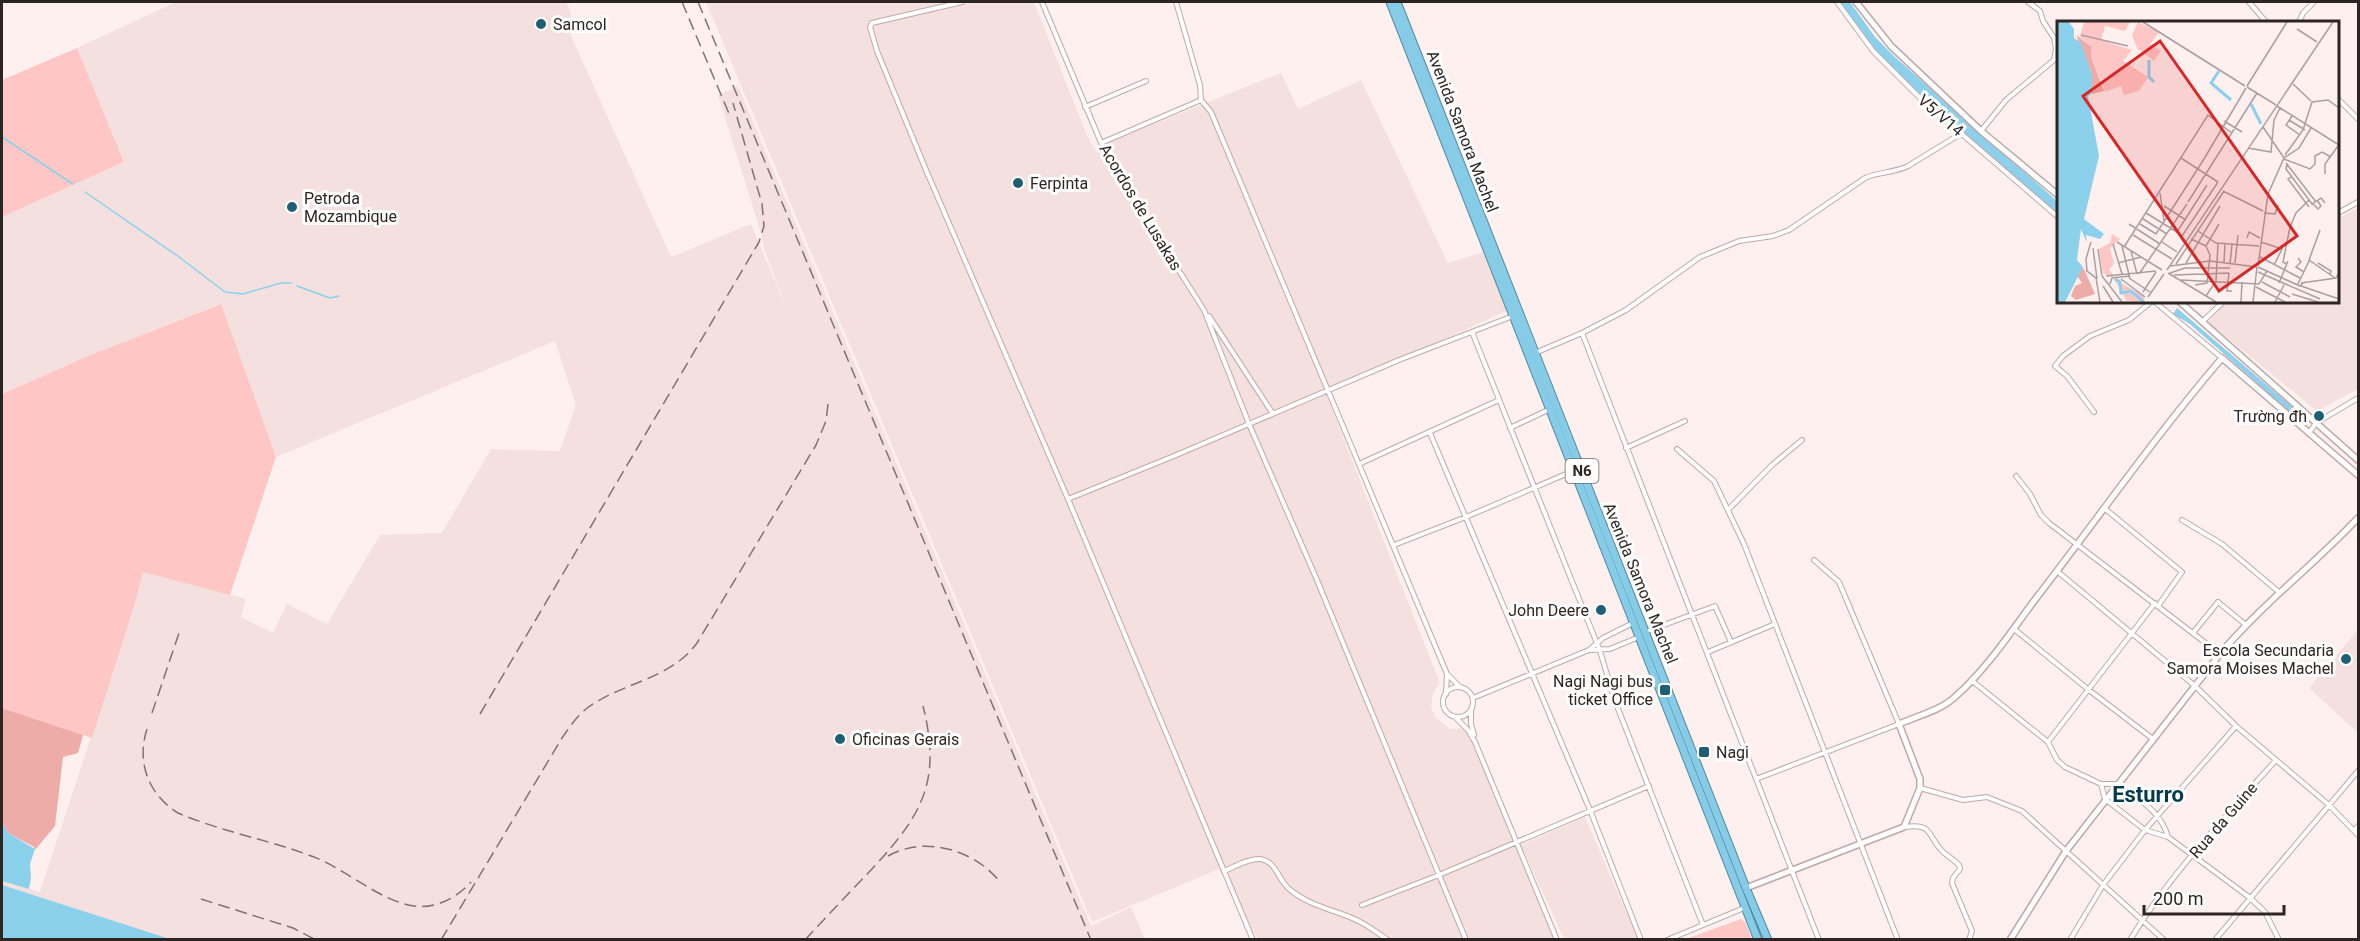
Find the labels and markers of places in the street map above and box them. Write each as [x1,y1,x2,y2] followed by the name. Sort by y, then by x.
[553,15,607,34] place label: Samcol
[534,17,548,31] marker: Samcol
[1030,174,1088,193] place label: Ferpinta
[1011,176,1025,190] marker: Ferpinta
[304,189,397,226] place label: Petroda Mozambique
[285,200,299,214] marker: Petroda Mozambique
[2233,407,2307,426] place label: Trường đh
[2312,409,2326,423] marker: Trường đh
[1508,601,1589,620] place label: John Deere
[1594,603,1608,617] marker: John Deere
[2167,641,2334,678] place label: Escola Secundaria Samora Moises Machel
[2339,652,2353,666] marker: Escola Secundaria Samora Moises Machel
[1553,672,1653,709] place label: Nagi Nagi bus ticket Office
[1658,683,1672,697] marker: Nagi Nagi bus ticket Office
[852,730,959,749] place label: Oficinas Gerais
[833,732,847,746] marker: Oficinas Gerais
[1716,743,1749,762] place label: Nagi
[1697,745,1711,759] marker: Nagi

